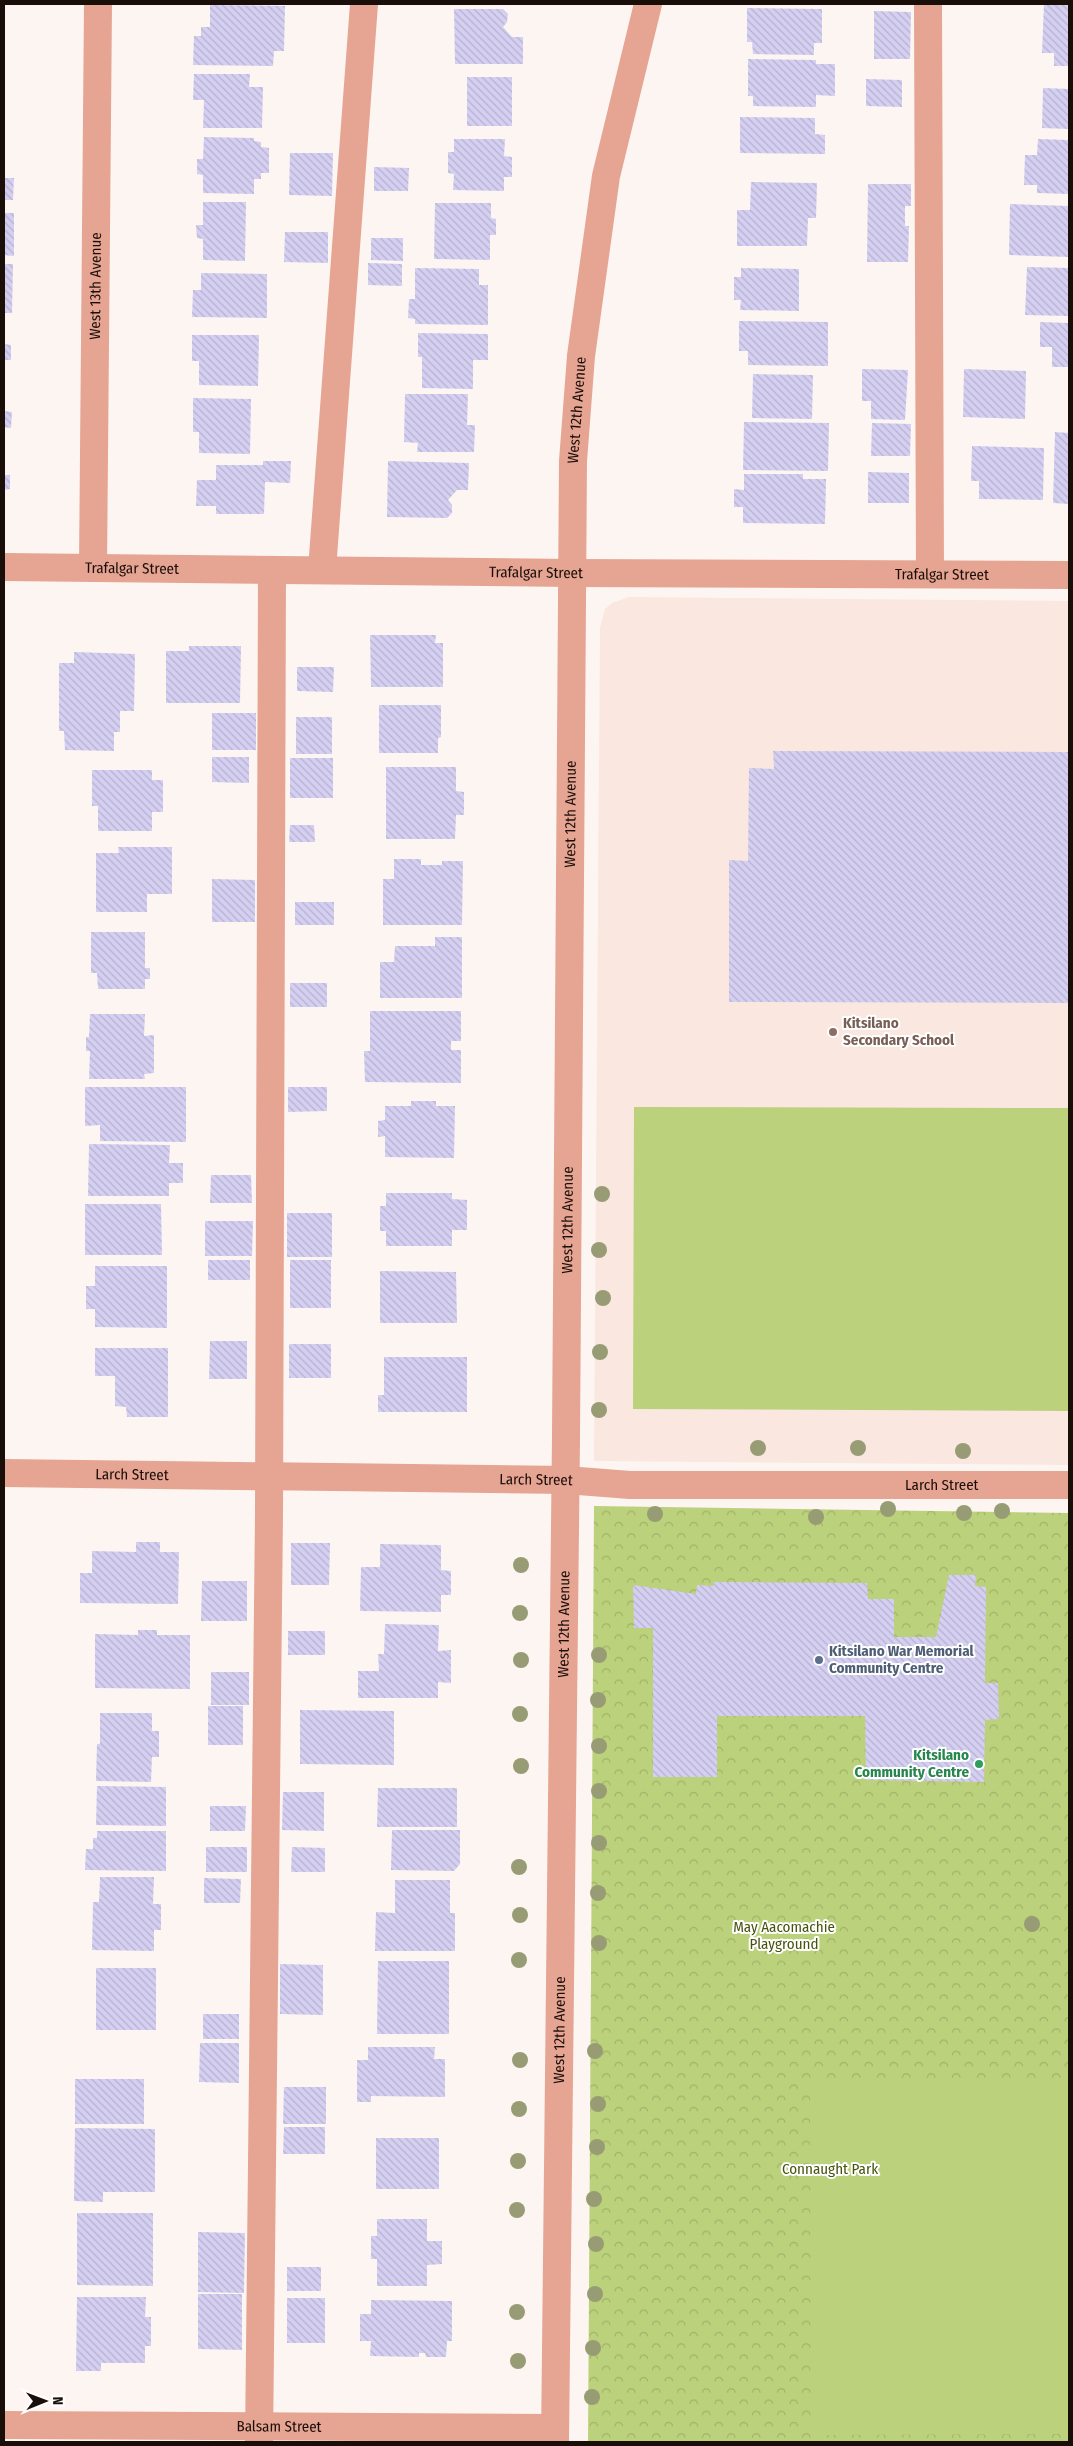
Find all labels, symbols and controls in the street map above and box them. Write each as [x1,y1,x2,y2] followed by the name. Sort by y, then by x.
[86,232,105,340] street label: West 13th Avenue
[564,356,590,464] street label: West 12th Avenue
[85,559,179,578] street label: Trafalgar Street
[489,563,583,582] street label: Trafalgar Street
[895,565,989,584] street label: Trafalgar Street
[561,760,580,868] street label: West 12th Avenue
[843,1014,955,1049] place label: Kitsilano Secondary School
[827,1026,839,1038] marker: Kitsilano Secondary School
[558,1166,577,1274] street label: West 12th Avenue
[95,1465,169,1484] street label: Larch Street
[499,1470,573,1490] street label: Larch Street
[905,1476,979,1494] street label: Larch Street
[554,1570,574,1678] street label: West 12th Avenue
[829,1642,975,1677] place label: Kitsilano War Memorial Community Centre
[813,1654,825,1666] marker: Kitsilano War Memorial Community Centre
[855,1746,969,1781] place label: Kitsilano Community Centre
[973,1758,985,1770] marker: Kitsilano Community Centre
[733,1918,835,1953] park label: May Aacomachie Playground
[550,1976,569,2084] street label: West 12th Avenue
[782,2160,878,2178] park label: Connaught Park
[20,2376,70,2426] north arrow
[49,2396,66,2405] text: N
[236,2417,322,2436] street label: Balsam Street

